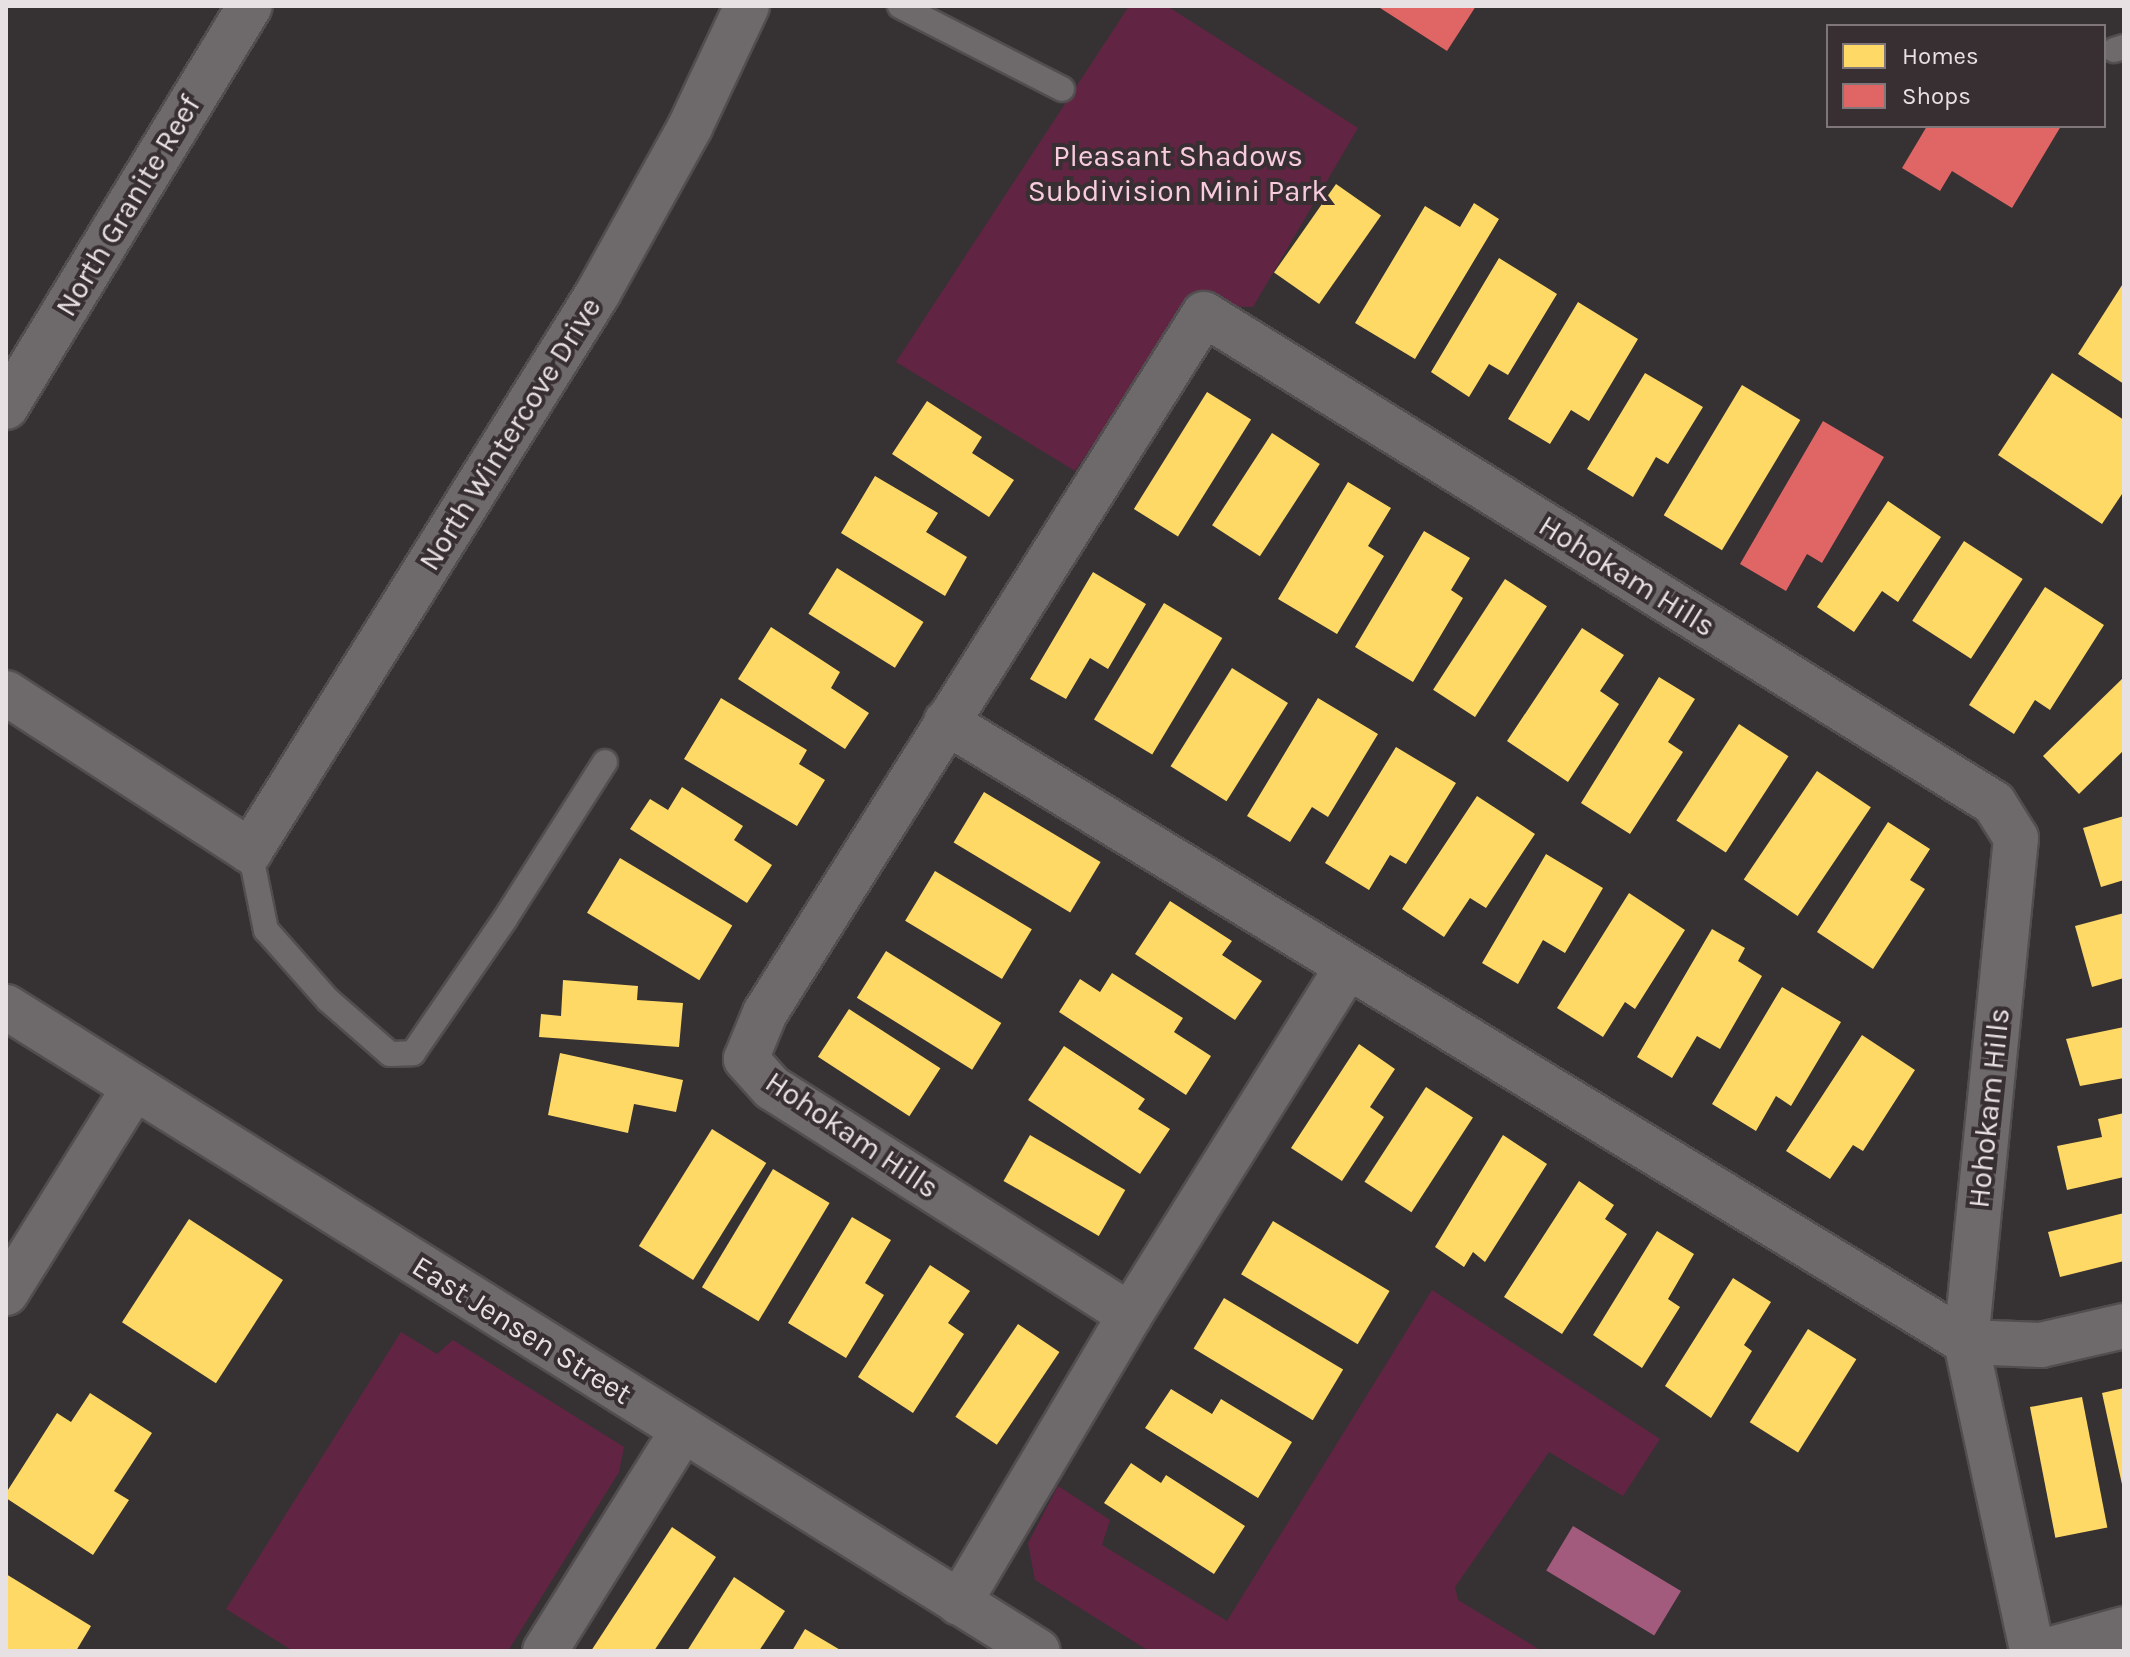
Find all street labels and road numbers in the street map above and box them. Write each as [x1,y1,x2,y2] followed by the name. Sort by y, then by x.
[48,89,208,323] street label: North Granite Reef
[411,291,609,577] street label: North Wintercove Drive
[1532,507,1722,645] street label: Hohokam Hills
[1961,1006,2017,1210] street label: Hohokam Hills
[759,1064,945,1206] street label: Hohokam Hills
[406,1248,638,1412] street label: East Jensen Street

